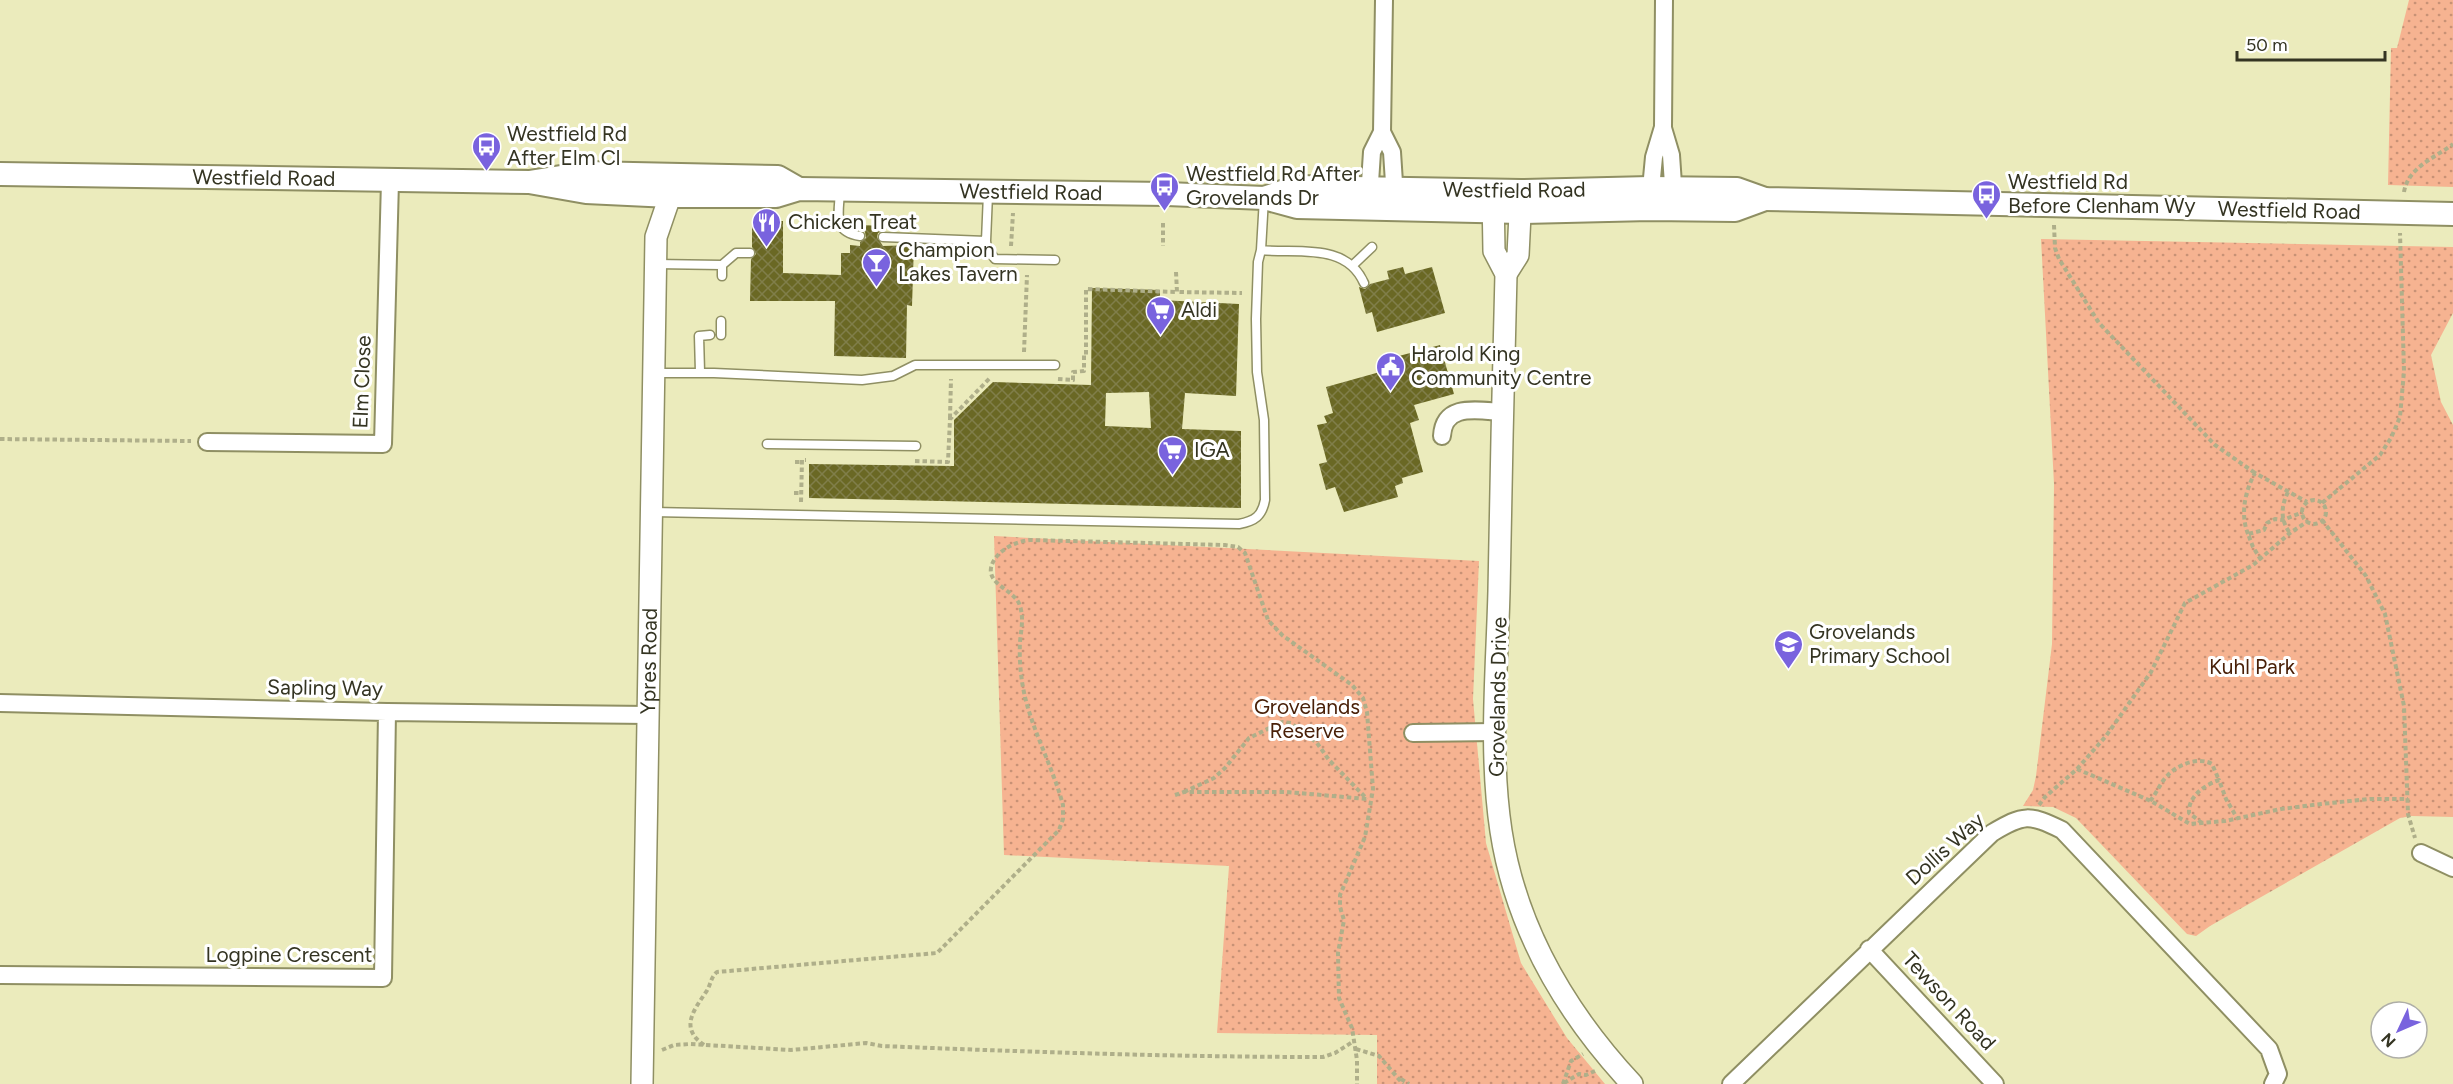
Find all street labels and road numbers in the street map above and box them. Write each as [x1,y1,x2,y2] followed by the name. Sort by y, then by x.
[192,164,336,191] street label: Westfield Road
[1442,176,1586,203] street label: Westfield Road
[959,178,1103,205] street label: Westfield Road
[2217,196,2361,224] street label: Westfield Road
[347,335,376,429] street label: Elm Close
[635,608,662,714] street label: Ypres Road
[1484,617,1511,777] street label: Grovelands Drive
[267,674,383,701] street label: Sapling Way
[1900,807,1989,890] street label: Dollis Way
[205,942,373,967] street label: Logpine Crescent
[1898,946,2001,1055] street label: Tewson Road

